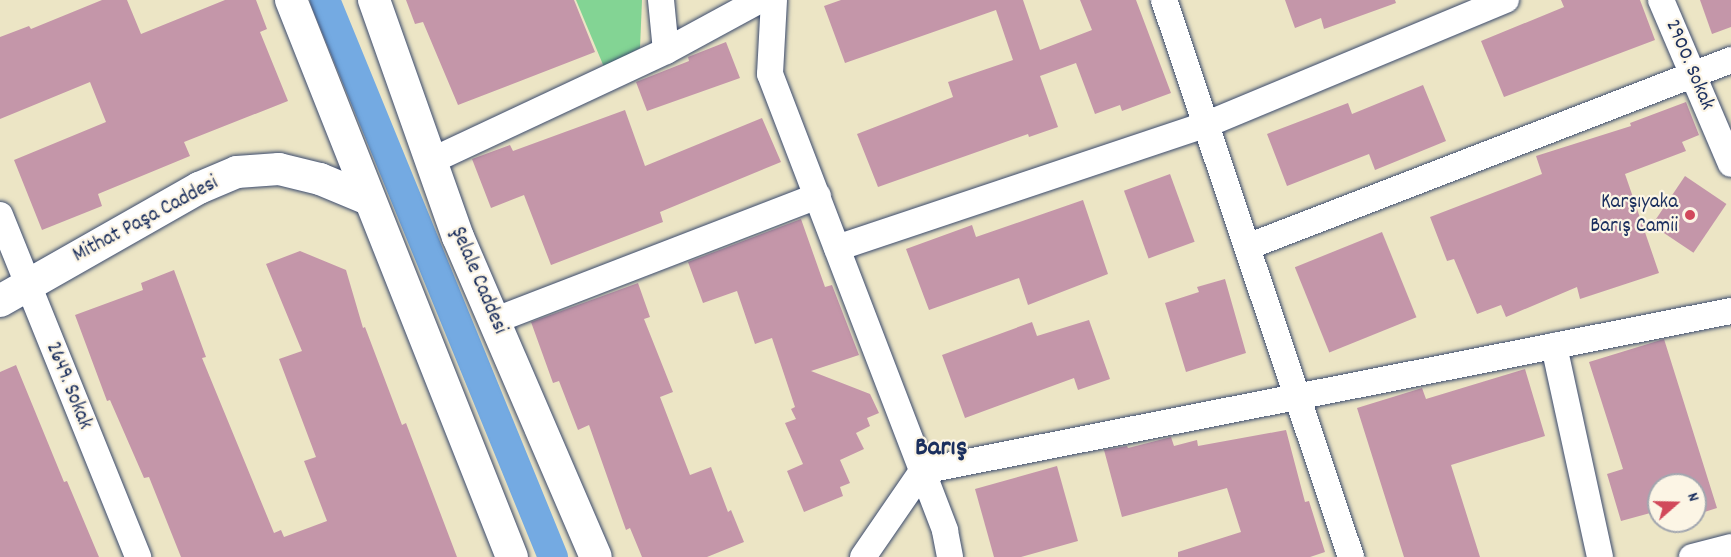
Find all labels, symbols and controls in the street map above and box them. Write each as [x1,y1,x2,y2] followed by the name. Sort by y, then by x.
[1659,16,1719,114] street label: 2900. Sokak
[69,171,223,269] street label: Mithat Paşa Caddesi
[1590,190,1678,240] place label: Karşıyaka Barış Camii
[1683,208,1697,222] marker: Karşıyaka Barış Camii
[444,224,512,338] street label: Şelale Caddesi
[39,339,97,433] street label: 2649. Sokak
[915,433,967,465] district label: Barış
[1647,473,1707,533] north arrow
[1680,490,1705,505] text: N

